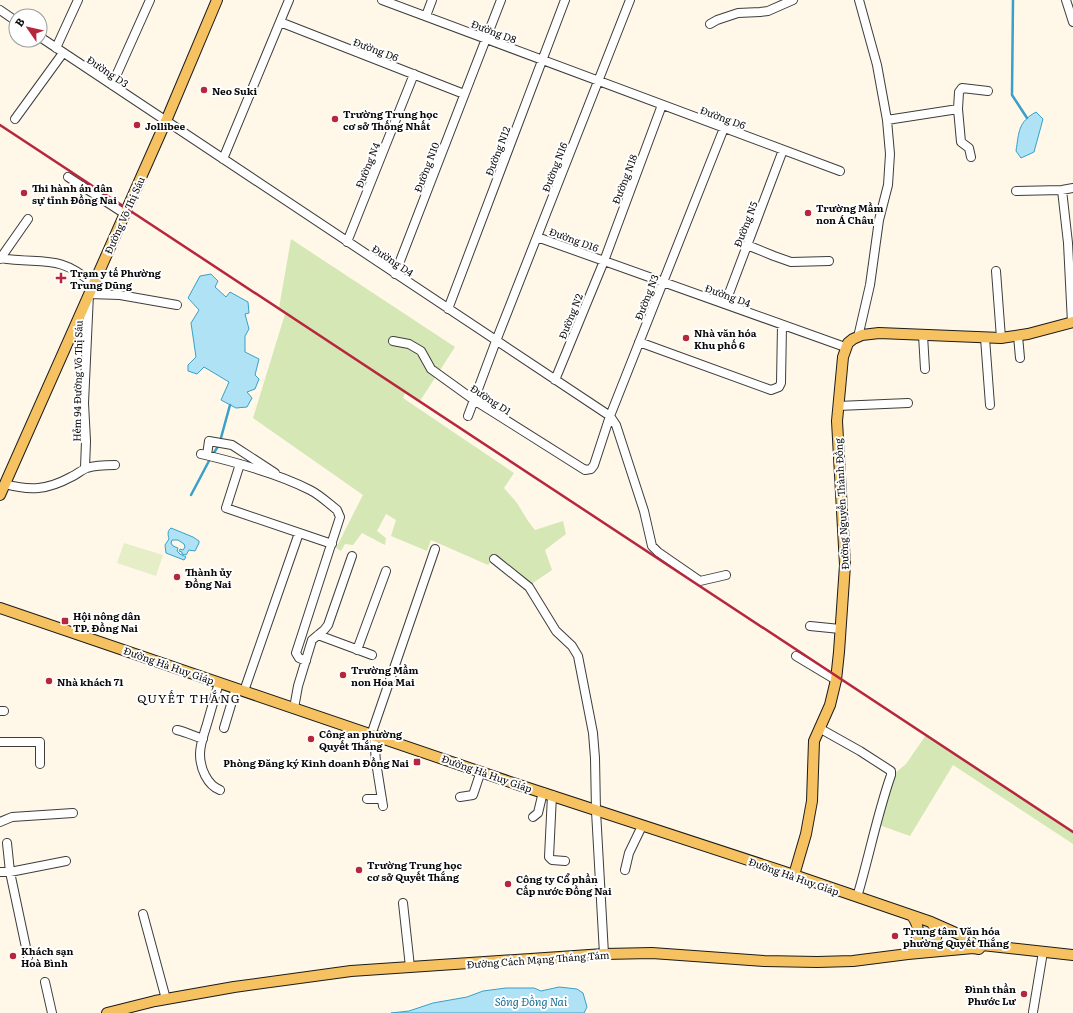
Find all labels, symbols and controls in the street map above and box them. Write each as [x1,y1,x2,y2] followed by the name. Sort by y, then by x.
[8,8,48,48] north arrow
[10,14,28,29] text: B
[469,15,519,47] street label: Đường D8
[351,33,401,65] street label: Đường D6
[84,51,132,91] street label: Đường D3
[212,83,257,98] place label: Neo Suki
[199,85,209,95] marker: Neo Suki
[698,102,748,132] street label: Đường D6
[343,106,439,133] place label: Trường Trung học cơ sở Thống Nhất
[330,114,340,124] marker: Trường Trung học cơ sở Thống Nhất
[145,118,186,133] place label: Jollibee
[132,120,142,130] marker: Jollibee
[481,124,513,178] street label: Đường N12
[351,139,383,190] street label: Đường N4
[538,139,571,194] street label: Đường N16
[410,140,443,194] street label: Đường N10
[608,151,641,206] street label: Đường N18
[100,173,148,256] street label: Đường Võ Thị Sáu
[32,180,117,207] place label: Thi hành án dân sự tỉnh Đồng Nai
[19,188,29,198] marker: Thi hành án dân sự tỉnh Đồng Nai
[729,199,761,249] street label: Đường N5
[816,200,883,227] place label: Trường Mầm non Á Châu
[803,208,813,218] marker: Trường Mầm non Á Châu
[547,223,601,255] street label: Đường D16
[369,240,417,280] street label: Đường D4
[70,265,162,292] place label: Trạm y tế Phường Trung Dũng
[55,272,67,284] marker: Trạm y tế Phường Trung Dũng
[630,272,662,322] street label: Đường N3
[703,280,753,310] street label: Đường D4
[554,291,586,341] street label: Đường N2
[68,319,86,442] street label: Hẻm 94 Đường Võ Thị Sáu
[694,325,757,352] place label: Nhà văn hóa Khu phố 6
[681,333,691,343] marker: Nhà văn hóa Khu phố 6
[468,380,514,418] street label: Đường D1
[830,437,852,570] street label: Đường Nguyễn Thành Đồng
[185,564,233,591] place label: Thành ủy Đồng Nai
[172,572,182,582] marker: Thành ủy Đồng Nai
[73,608,141,635] place label: Hội nông dân TP. Đồng Nai
[60,616,70,626] marker: Hội nông dân TP. Đồng Nai
[122,643,216,687] street label: Đường Hà Huy Giáp
[351,662,418,689] place label: Trường Mầm non Hoa Mai
[338,670,348,680] marker: Trường Mầm non Hoa Mai
[57,674,123,689] place label: Nhà khách 71
[44,676,54,686] marker: Nhà khách 71
[137,689,241,707] district label: QUYẾT THẮNG
[319,726,403,753] place label: Công an phường Quyết Thắng
[306,734,316,744] marker: Công an phường Quyết Thắng
[440,751,534,795] street label: Đường Hà Huy Giáp
[223,755,409,770] place label: Phòng Đăng ký Kinh doanh Đồng Nai
[412,757,422,767] marker: Phòng Đăng ký Kinh doanh Đồng Nai
[747,854,841,898] street label: Đường Hà Huy Giáp
[367,857,463,884] place label: Trường Trung học cơ sở Quyết Thắng
[354,865,364,875] marker: Trường Trung học cơ sở Quyết Thắng
[516,871,612,898] place label: Công ty Cổ phần Cấp nước Đồng Nai
[503,879,513,889] marker: Công ty Cổ phần Cấp nước Đồng Nai
[903,923,1010,950] place label: Trung tâm Văn hóa phường Quyết Thắng
[890,931,900,941] marker: Trung tâm Văn hóa phường Quyết Thắng
[21,943,73,970] place label: Khách sạn Hoà Bình
[466,947,610,971] street label: Đường Cách Mạng Tháng Tám
[8,951,18,961] marker: Khách sạn Hoà Bình
[965,981,1016,1008] place label: Đình thần Phước Lư
[1019,989,1029,999] marker: Đình thần Phước Lư
[495,993,568,1009] water label: Sông Đồng Nai

